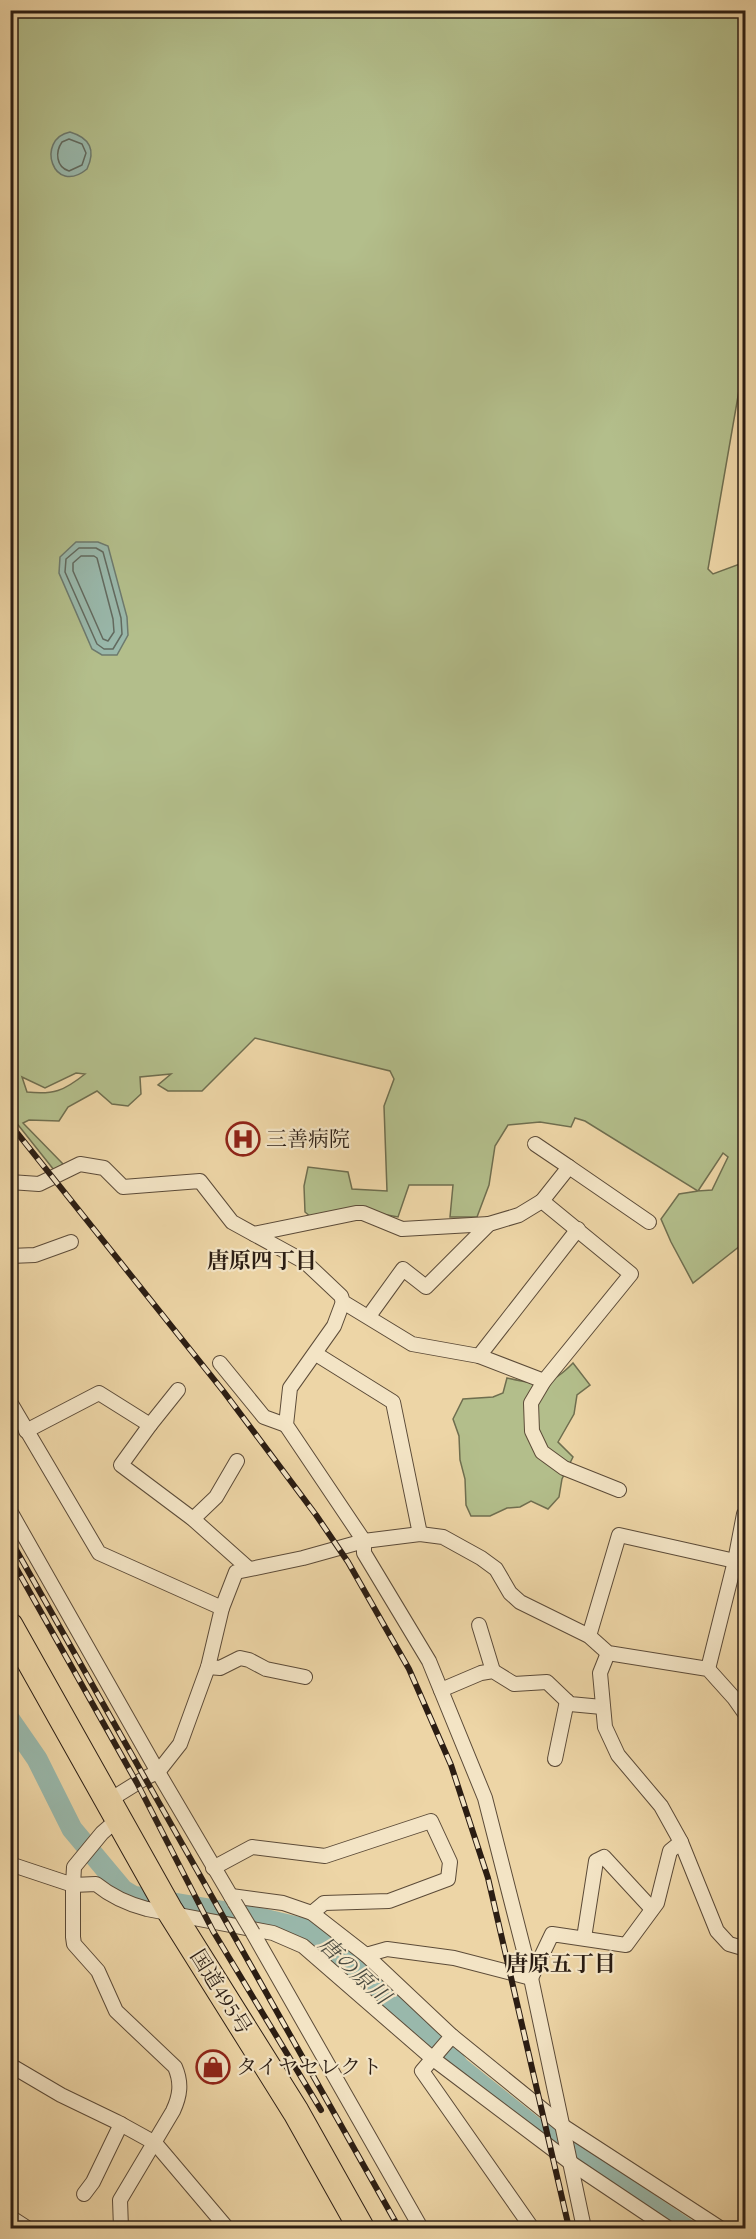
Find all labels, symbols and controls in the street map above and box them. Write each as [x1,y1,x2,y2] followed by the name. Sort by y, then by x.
[225,1121,261,1157] hospital icon: 三善病院
[266,1125,350,1154] place label: 三善病院
[207,1246,317,1276] district label: 唐原四丁目
[312,1930,398,2013] water label: 唐の原川
[183,1944,258,2040] street label: 国道495号
[506,1949,616,1979] district label: 唐原五丁目
[195,2049,231,2085] shop icon: タイヤセレクト
[236,2053,382,2082] place label: タイヤセレクト

